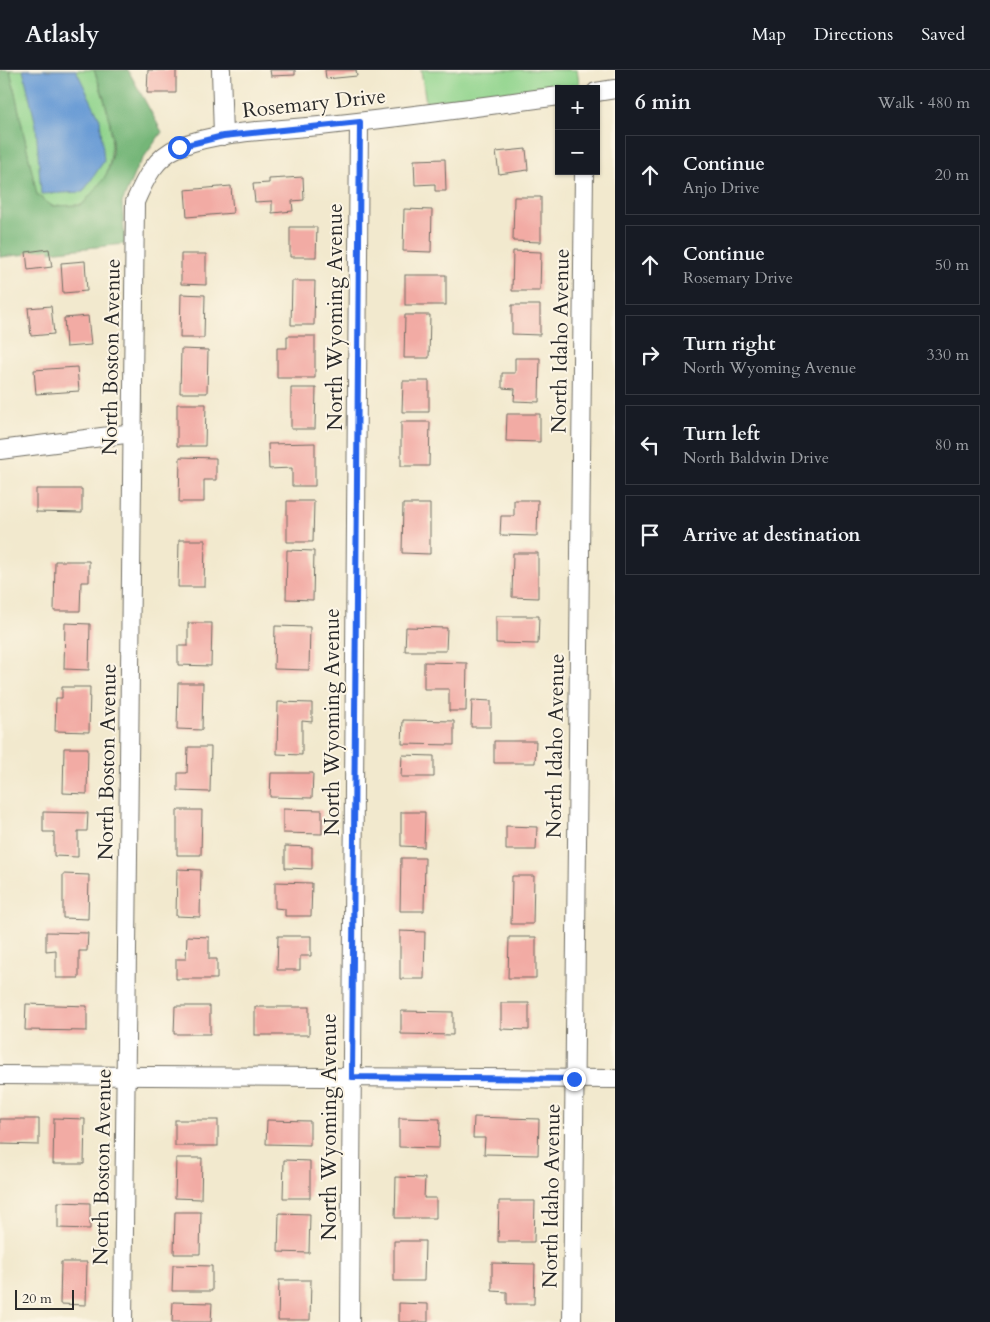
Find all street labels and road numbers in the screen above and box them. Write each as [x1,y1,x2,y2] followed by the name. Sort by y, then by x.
[241,82,387,125] street label: Rosemary Drive
[321,203,350,431] street label: North Wyoming Avenue
[544,248,577,434] street label: North Idaho Avenue
[95,258,128,456] street label: North Boston Avenue
[318,608,347,836] street label: North Wyoming Avenue
[539,653,572,839] street label: North Idaho Avenue
[91,663,124,861] street label: North Boston Avenue
[315,1013,344,1241] street label: North Wyoming Avenue
[86,1068,119,1266] street label: North Boston Avenue
[535,1103,568,1289] street label: North Idaho Avenue

